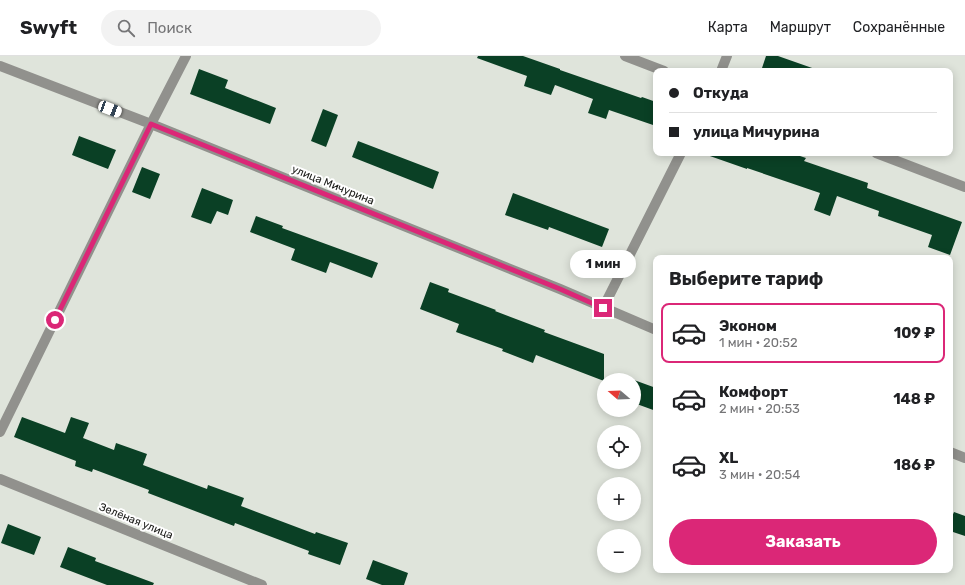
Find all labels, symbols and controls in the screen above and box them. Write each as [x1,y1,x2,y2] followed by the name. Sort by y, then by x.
[101,10,381,46] search box
[20,16,77,39] text: Swyft
[115,17,137,39] icon: search
[147,19,192,37] text: Поиск
[708,19,748,36] text: Карта
[770,19,831,36] text: Маршрут
[853,19,945,36] text: Сохранённые
[693,84,749,102] text: Откуда
[97,99,123,119] car
[693,123,820,141] text: улица Мичурина
[290,163,376,207] street label: улица Мичурина
[570,250,636,278] callout: 1 мин
[585,256,621,271] text: 1 мин
[669,268,823,290] text: Выберите тариф
[594,299,612,317] route end
[46,311,64,329] route start
[671,315,707,351] icon: car
[719,317,777,335] text: Эконом
[894,324,935,342] text: 109 ₽
[719,335,798,350] text: 1 мин · 20:52
[597,373,641,417] north arrow
[597,373,641,573] map controls
[671,381,707,417] icon: car
[719,383,788,401] text: Комфорт
[893,390,935,408] text: 148 ₽
[719,401,800,416] text: 2 мин · 20:53
[597,425,641,469] button: locate
[671,447,707,483] icon: car
[719,449,738,467] text: XL
[894,456,935,474] text: 186 ₽
[719,467,800,482] text: 3 мин · 20:54
[597,477,641,521] button: +
[97,500,175,542] street label: Зелёная улица
[669,519,937,565] button: Заказать
[597,529,641,573] button: −

